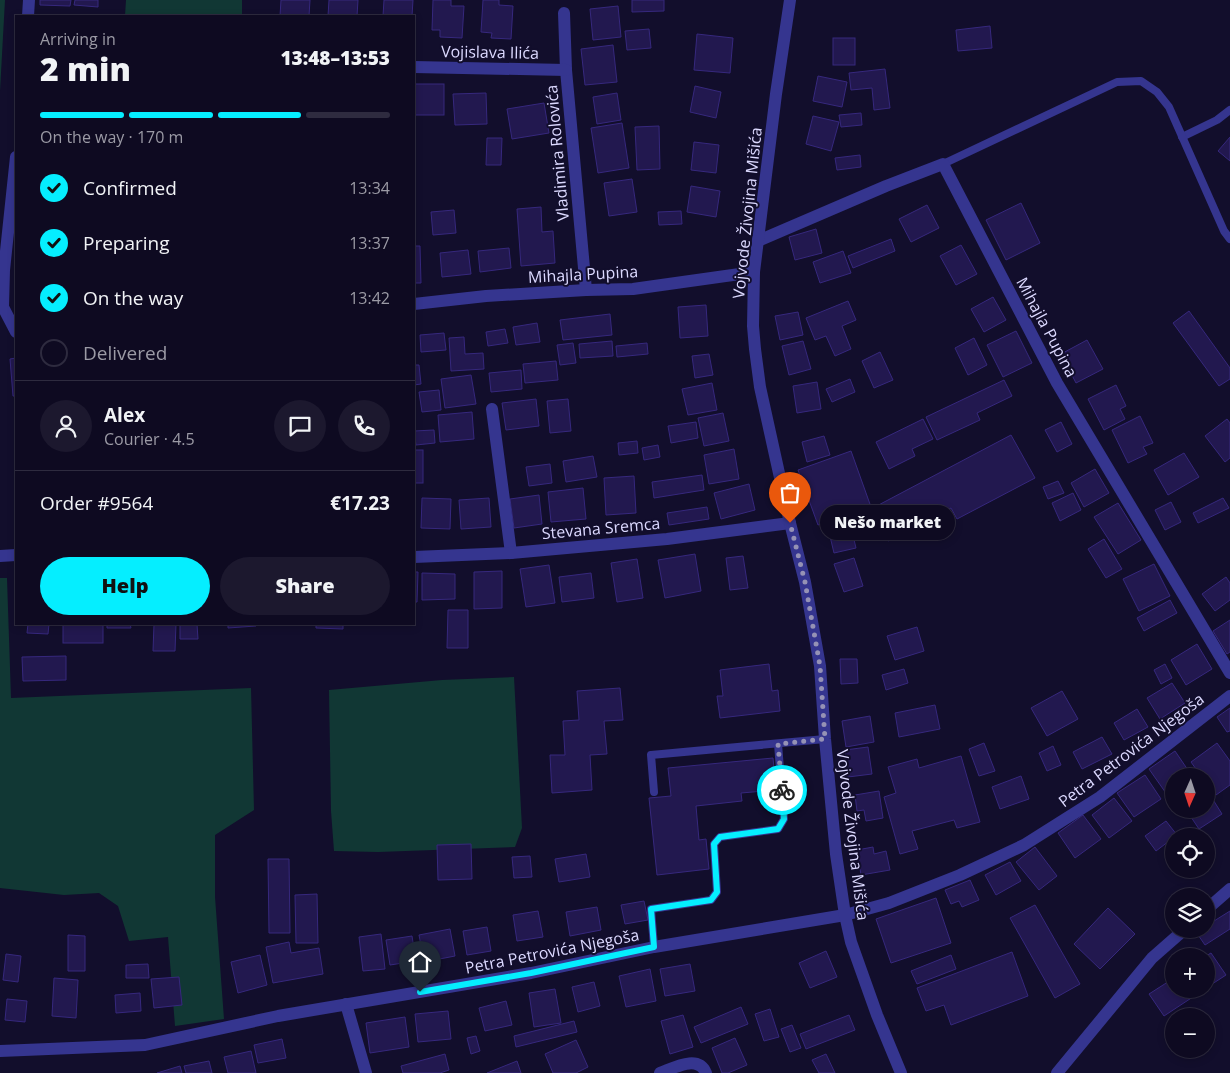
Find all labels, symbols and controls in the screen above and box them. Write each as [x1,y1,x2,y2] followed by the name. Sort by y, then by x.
[40,28,116,50] text: Arriving in
[441,40,539,64] street label: Vojislava Ilića
[280,45,390,71] text: 13:48–13:53
[40,47,131,90] text: 2 min
[540,84,574,222] street label: Vladimira Rolovića
[40,126,183,148] text: On the way · 170 m
[727,126,767,300] street label: Vojvode Živojina Mišića
[40,174,68,202] icon: check
[83,175,177,201] text: Confirmed
[349,177,390,199] text: 13:34
[40,229,68,257] icon: check
[83,230,170,256] text: Preparing
[349,232,390,254] text: 13:37
[527,260,639,288] street label: Mihajla Pupina
[1011,273,1083,381] street label: Mihajla Pupina
[40,284,68,312] icon: check
[83,285,183,311] text: On the way
[349,287,390,309] text: 13:42
[83,340,167,366] text: Delivered
[40,400,92,452] button: person
[274,400,326,452] button: chat
[338,400,390,452] button: phone
[104,402,145,428] text: Alex
[104,428,195,450] text: Courier · 4.5
[769,472,811,523] pin
[776,479,804,507] icon: bag
[40,490,153,516] text: Order #9564
[330,490,390,516] text: €17.23
[820,506,955,540] callout: Nešo market
[834,511,941,533] text: Nešo market
[541,512,661,544] street label: Stevana Sremca
[40,557,210,615] button: Help
[220,557,390,615] button: Share
[1054,688,1208,812] street label: Petra Petrovića Njegoša
[832,748,874,922] street label: Vojvode Živojina Mišića
[757,765,807,815] courier
[1165,768,1215,818] north arrow
[1165,768,1215,1058] map controls
[768,776,796,804] icon: bike
[1165,828,1215,878] button: locate
[1165,888,1215,938] button: layers
[463,923,641,979] street label: Petra Petrovića Njegoša
[399,941,441,992] pin
[406,948,434,976] icon: home
[1165,948,1215,998] button: +
[1165,1008,1215,1058] button: −

